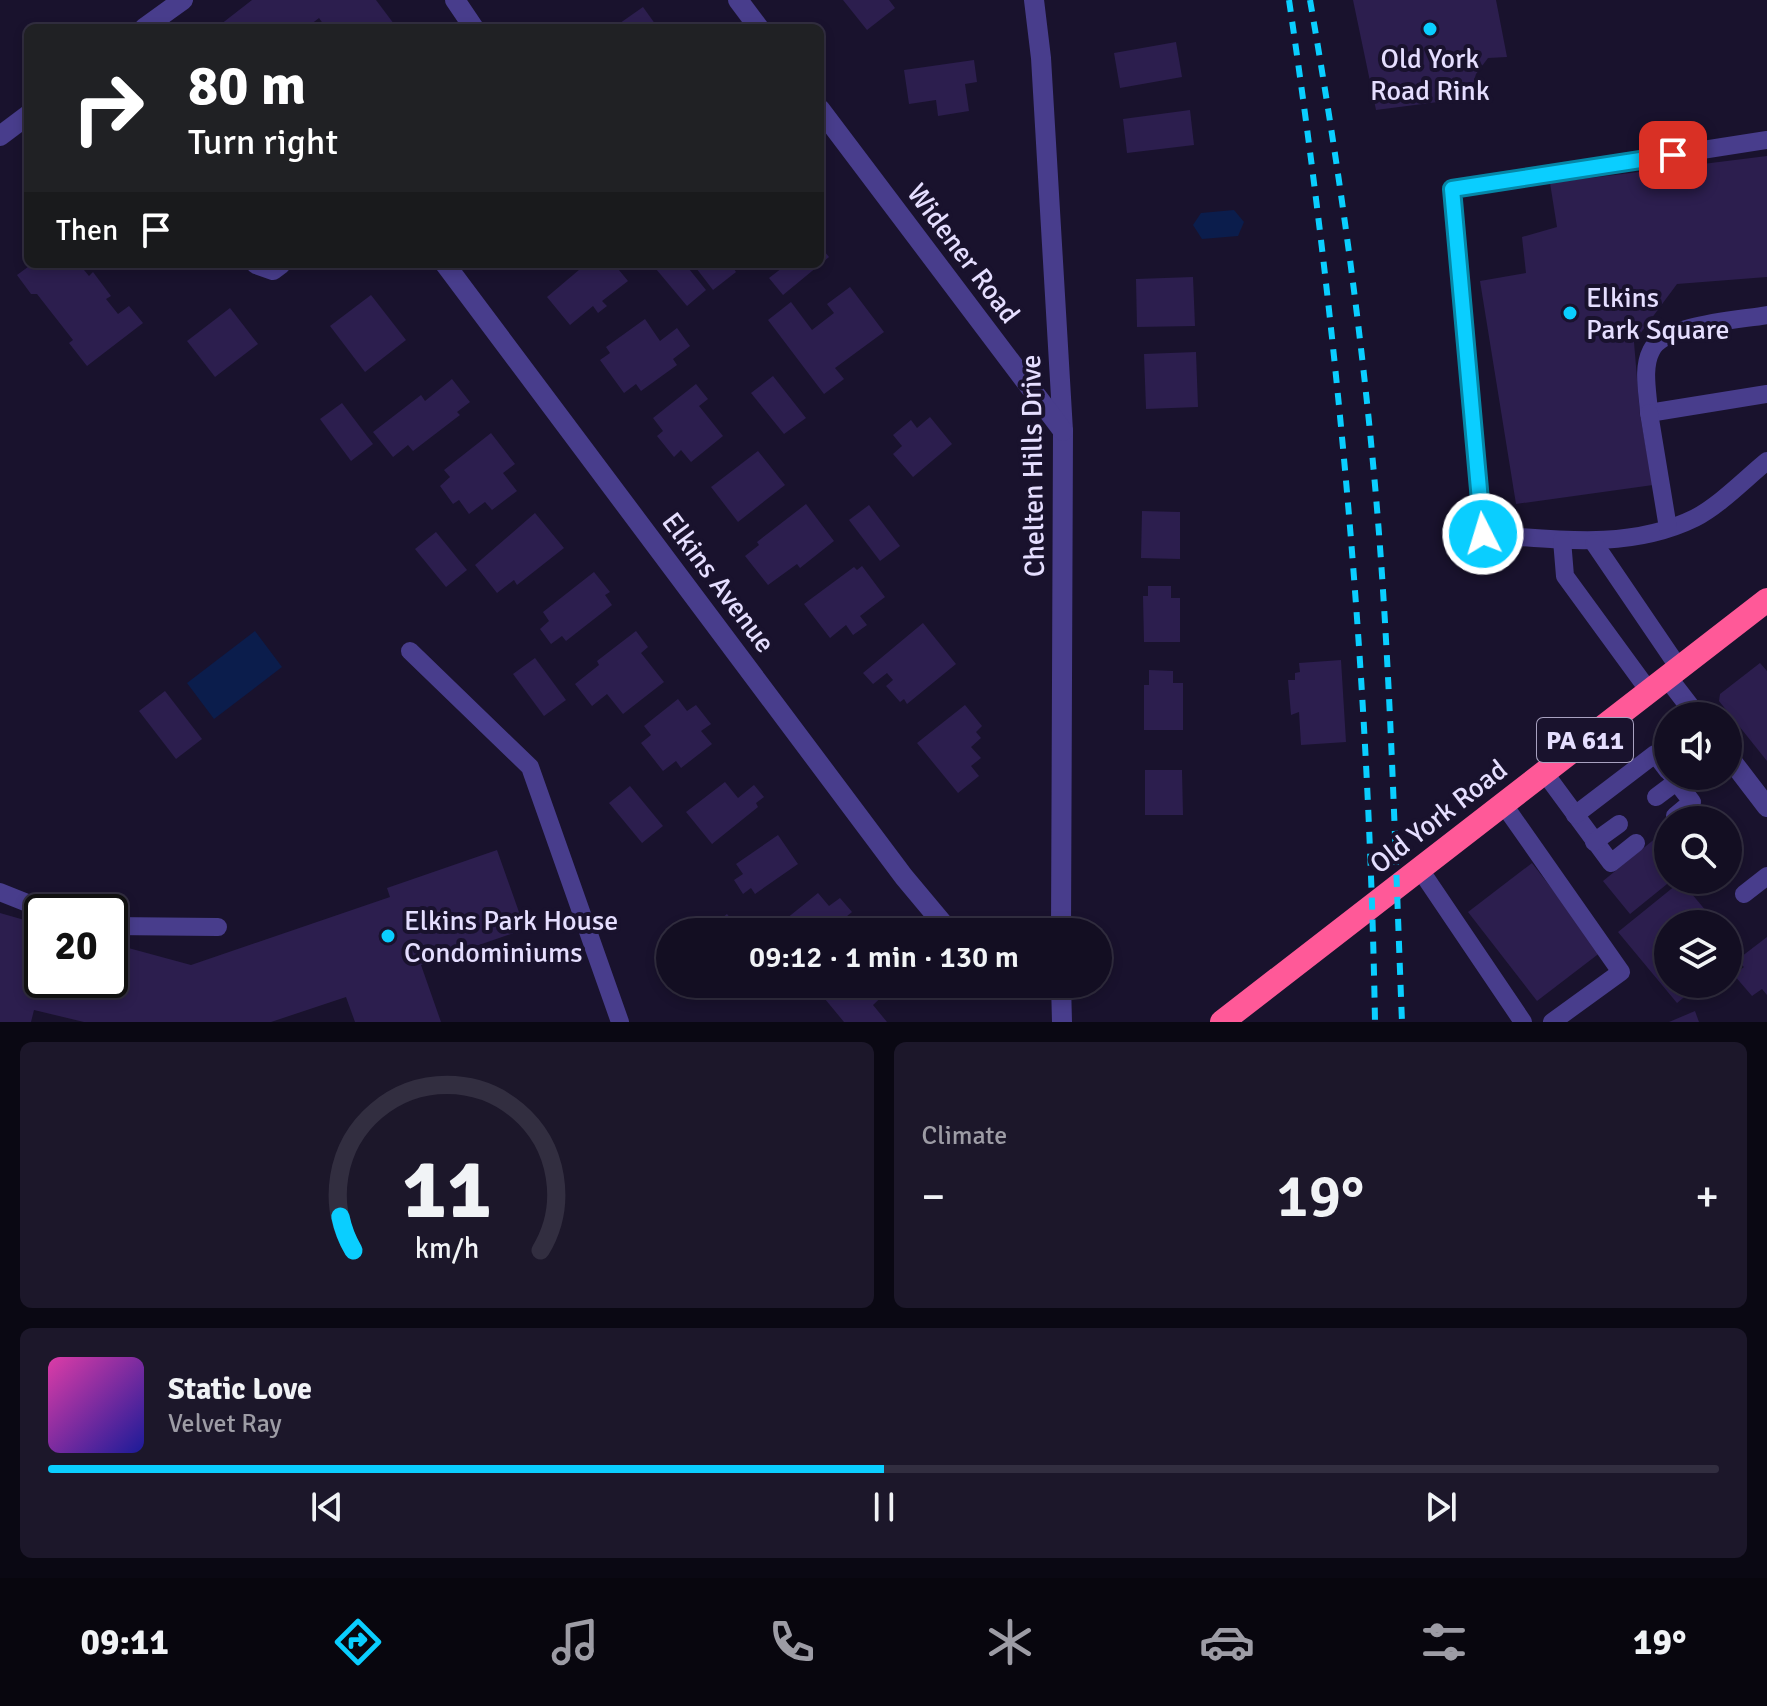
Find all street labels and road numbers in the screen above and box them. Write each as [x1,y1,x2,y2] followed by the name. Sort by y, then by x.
[900,177,1027,330] street label: Widener Road
[1014,354,1052,578] street label: Chelten Hills Drive
[654,506,782,659] street label: Elkins Avenue
[1537,718,1633,762] road number: PA 611
[1363,753,1514,881] street label: Old York Road

